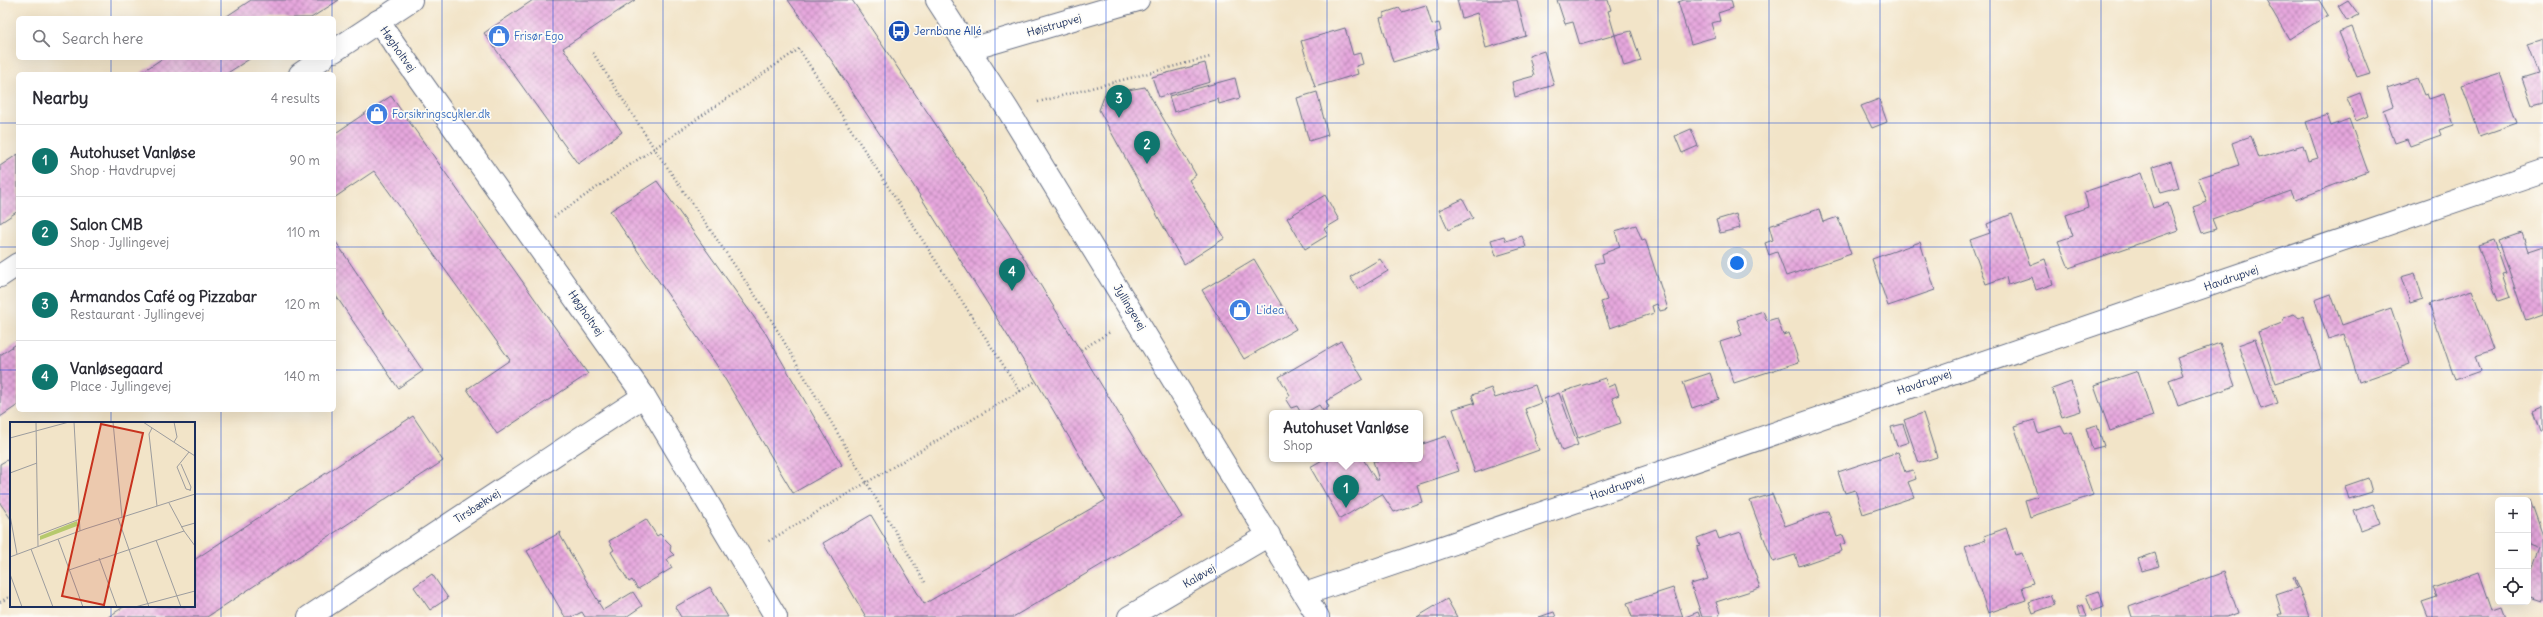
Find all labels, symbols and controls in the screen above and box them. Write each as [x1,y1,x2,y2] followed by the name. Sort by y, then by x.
[1025,11,1083,39] street label: Højstrupvej
[16,16,336,60] search box
[886,18,912,44] bus stop icon: Jernbane Allé
[377,23,419,75] street label: Høgholtvej
[486,23,512,49] shop icon: Frisør Ego
[914,24,982,38] place label: Jernbane Allé
[30,27,52,49] icon: search
[62,29,143,48] text: Search here
[514,29,564,43] place label: Frisør Ego
[1106,85,1132,118] pin: 3
[32,87,88,109] text: Nearby
[271,90,320,107] text: 4 results
[364,101,390,127] shop icon: Forsikringscykler.dk
[392,107,490,121] place label: Forsikringscykler.dk
[1134,131,1160,164] pin: 2
[70,143,195,162] text: Autohuset Vanløse
[42,152,48,169] text: 1
[289,152,320,169] text: 90 m
[70,162,176,179] text: Shop · Havdrupvej
[70,215,143,234] text: Salon CMB
[41,224,49,241] text: 2
[287,224,320,241] text: 110 m
[70,234,169,251] text: Shop · Jyllingevej
[1727,253,1747,273] your location
[999,258,1025,291] pin: 4
[2202,262,2260,294] street label: Havdrupvej
[1111,281,1149,333] street label: Jyllingevej
[70,287,257,306] text: Armandos Café og Pizzabar
[565,287,607,339] street label: Høgholtvej
[41,296,49,313] text: 3
[285,296,320,313] text: 120 m
[1227,297,1253,323] shop icon: L'idea
[1256,303,1284,317] place label: L'idea
[70,306,204,323] text: Restaurant · Jyllingevej
[70,359,163,378] text: Vanløsegaard
[1895,366,1953,398] street label: Havdrupvej
[41,368,49,385] text: 4
[284,368,320,385] text: 140 m
[70,378,171,395] text: Place · Jyllingevej
[1269,410,1423,462] popup
[1283,418,1409,437] text: Autohuset Vanløse
[10,422,195,607] inset map
[1283,437,1313,454] text: Shop
[1588,471,1646,503] street label: Havdrupvej
[1333,475,1359,508] pin: 1
[451,486,503,526] street label: Tirsbækvej
[2495,497,2531,605] map controls
[2495,497,2531,533] button: +
[2495,533,2531,569] button: −
[1180,561,1218,591] street label: Kaløvej
[2495,569,2531,605] button: locate

